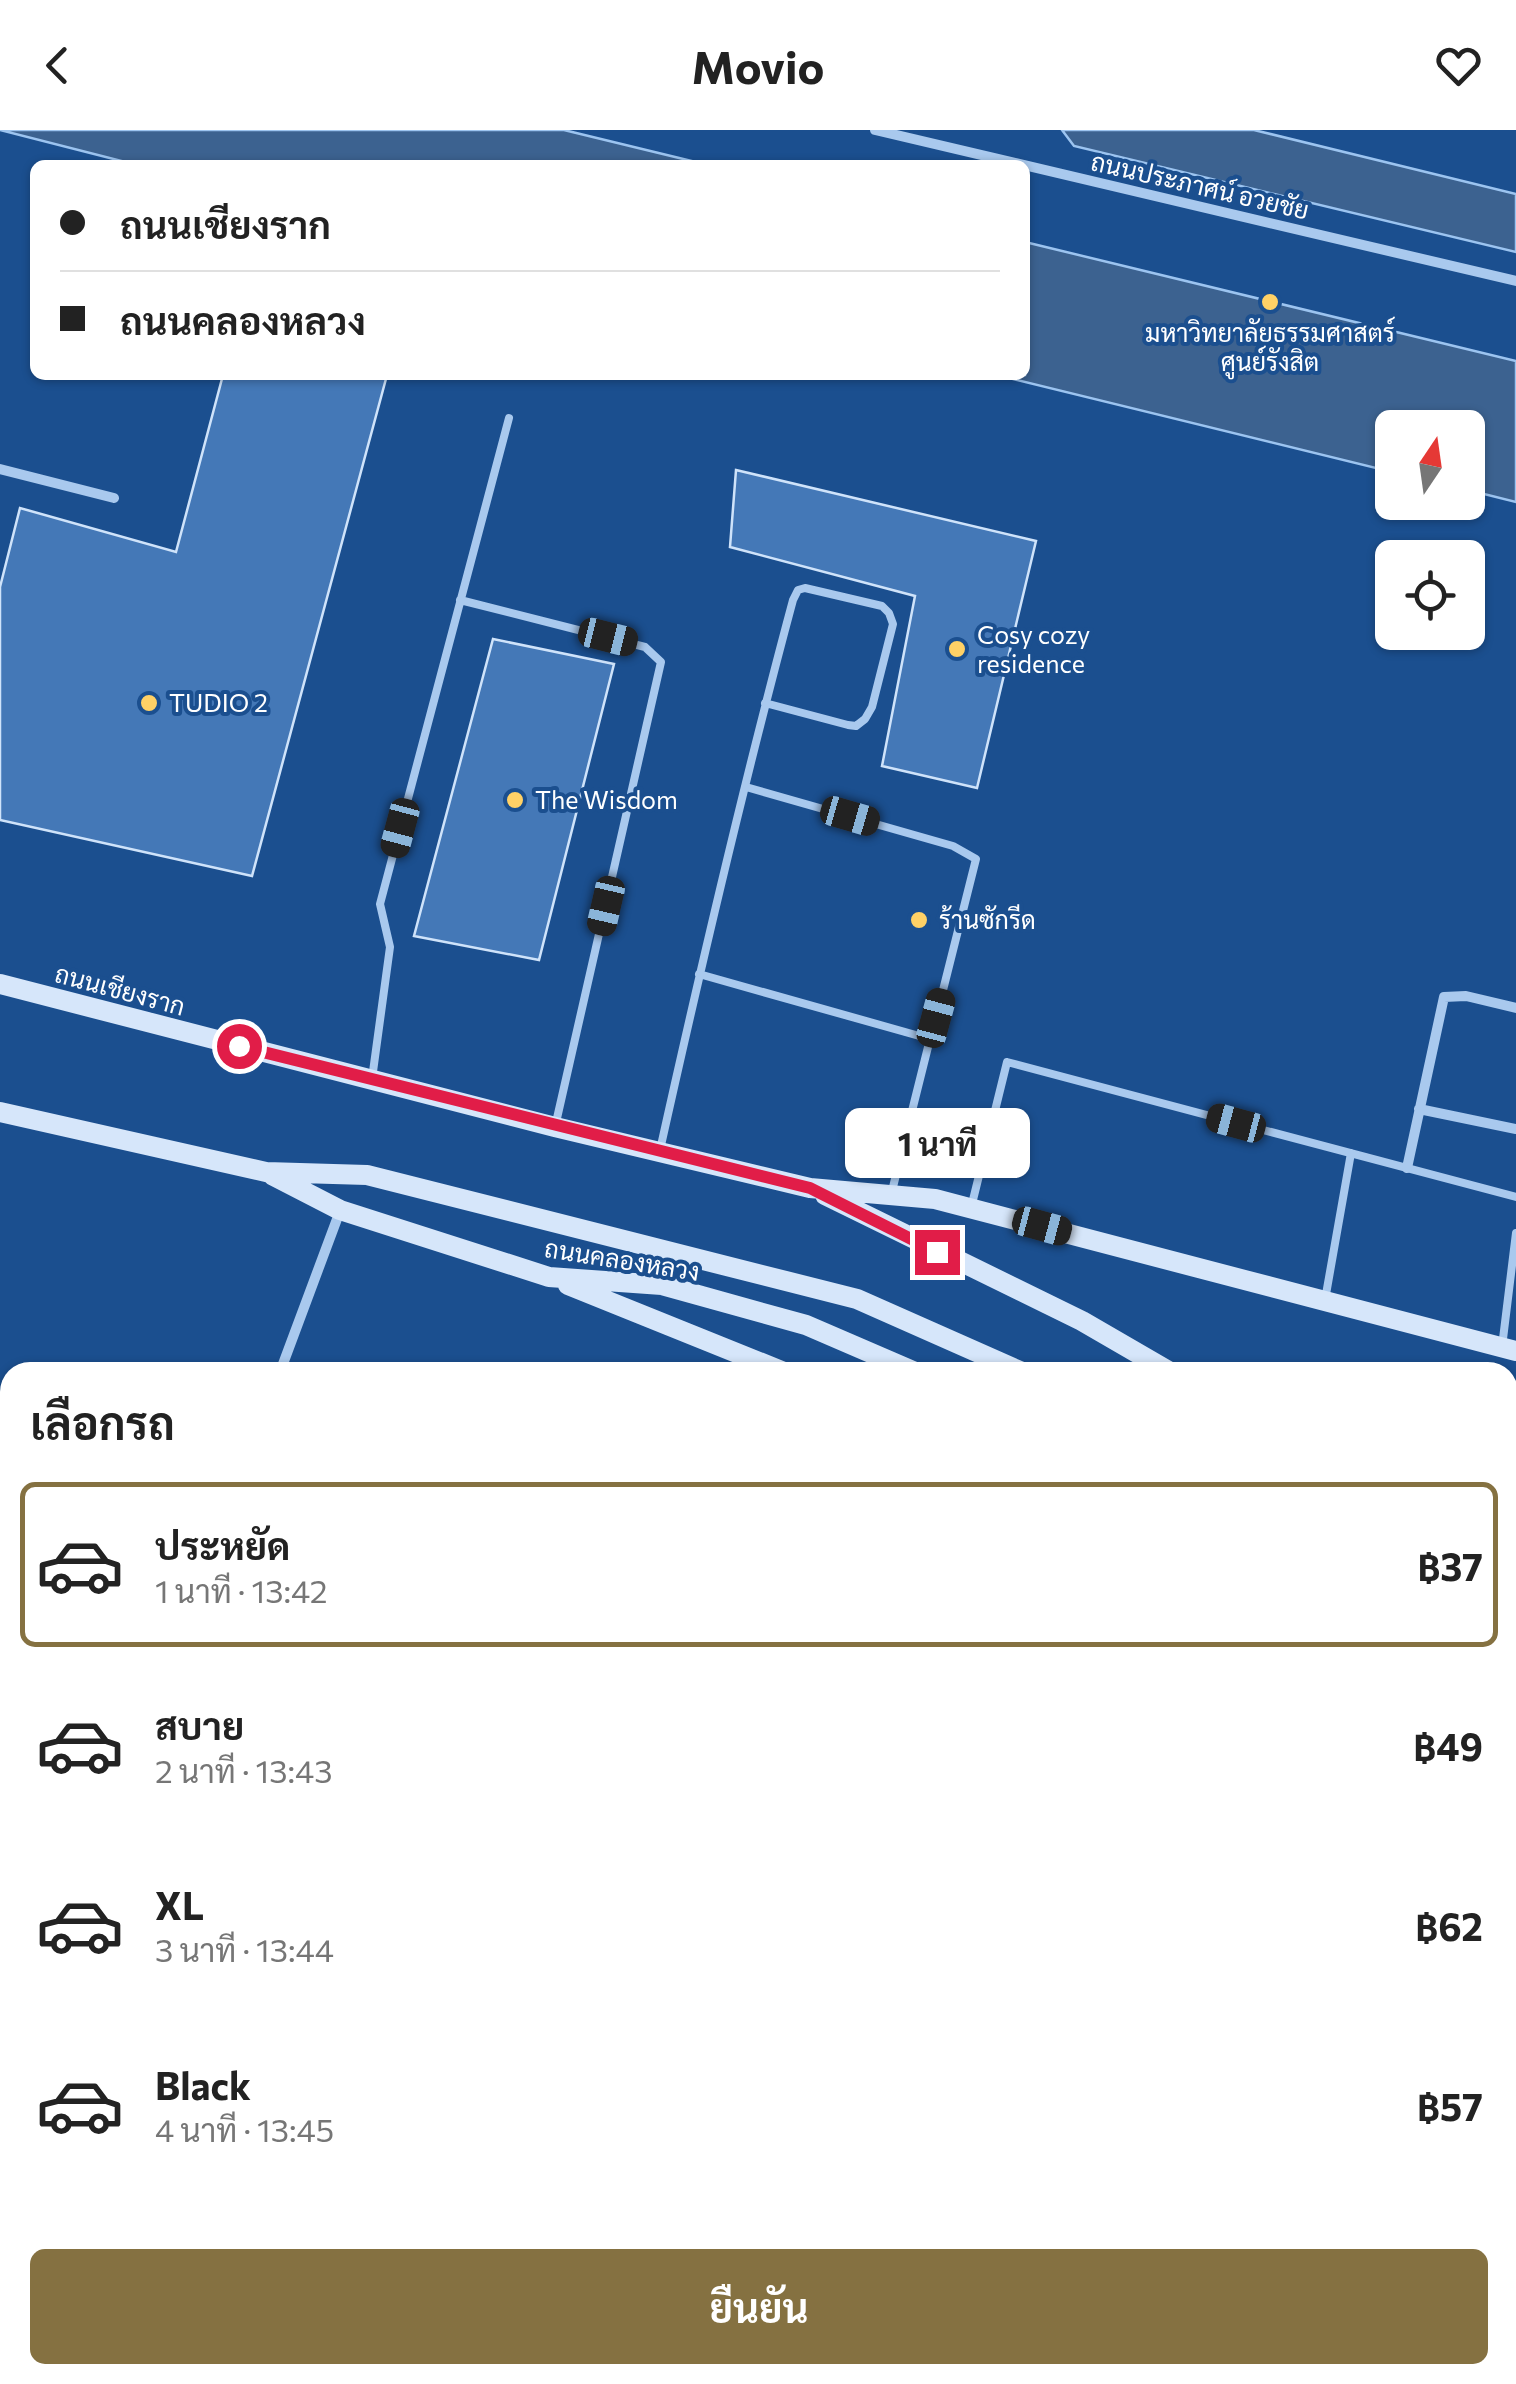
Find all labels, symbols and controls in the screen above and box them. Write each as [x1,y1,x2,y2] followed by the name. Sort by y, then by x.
[30,38,85,93] icon: back
[692,38,824,93] text: Movio
[1431,38,1486,93] icon: heart
[1088,144,1312,225] street label: ถนนประภาศน์ อวยชัย
[120,200,331,247] text: ถนนเชียงราก
[1259,291,1281,313] marker: มหาวิทยาลัยธรรมศาสตร์ ศูนย์รังสิต
[120,296,366,343] text: ถนนคลองหลวง
[1145,316,1395,380] place label: มหาวิทยาลัยธรรมศาสตร์ ศูนย์รังสิต
[1375,410,1485,520] north arrow
[1375,410,1485,650] map controls
[1375,540,1485,650] button: locate
[575,615,641,659] car
[977,619,1090,678] place label: Cosy cozy residence
[946,638,968,660] marker: Cosy cozy residence
[169,687,268,717] place label: TUDIO 2
[138,692,160,714] marker: TUDIO 2
[535,784,678,814] place label: The Wisdom
[504,789,526,811] marker: The Wisdom
[817,793,883,839] car
[378,795,422,861] car
[585,873,627,939] car
[939,904,1036,934] place label: ร้านซักรีด
[908,909,930,931] marker: ร้านซักรีด
[52,957,189,1021] street label: ถนนเชียงราก
[914,985,958,1051] car
[217,1024,262,1069] route start
[1203,1101,1269,1145] car
[844,1107,1030,1177] callout: 1 นาที
[898,1123,977,1163] text: 1 นาที
[1009,1204,1075,1248] car
[915,1230,960,1275] route end
[543,1232,702,1286] street label: ถนนคลองหลวง
[30,1394,175,1449] text: เลือกรถ
[35,1520,125,1610] icon: car
[155,1521,290,1568] text: ประหยัด
[1417,1542,1483,1589] text: ฿37
[155,1570,328,1610] text: 1 นาที · 13:42
[35,1700,125,1790] icon: car
[155,1701,244,1748] text: สบาย
[1413,1722,1483,1769] text: ฿49
[155,1750,333,1790] text: 2 นาที · 13:43
[35,1880,125,1970] icon: car
[155,1881,204,1928] text: XL
[1415,1902,1483,1949] text: ฿62
[155,1929,334,1969] text: 3 นาที · 13:44
[35,2060,125,2150] icon: car
[155,2061,251,2108] text: Black
[1417,2082,1483,2129] text: ฿57
[155,2109,334,2149] text: 4 นาที · 13:45
[30,2249,1488,2364] button: ยืนยัน

